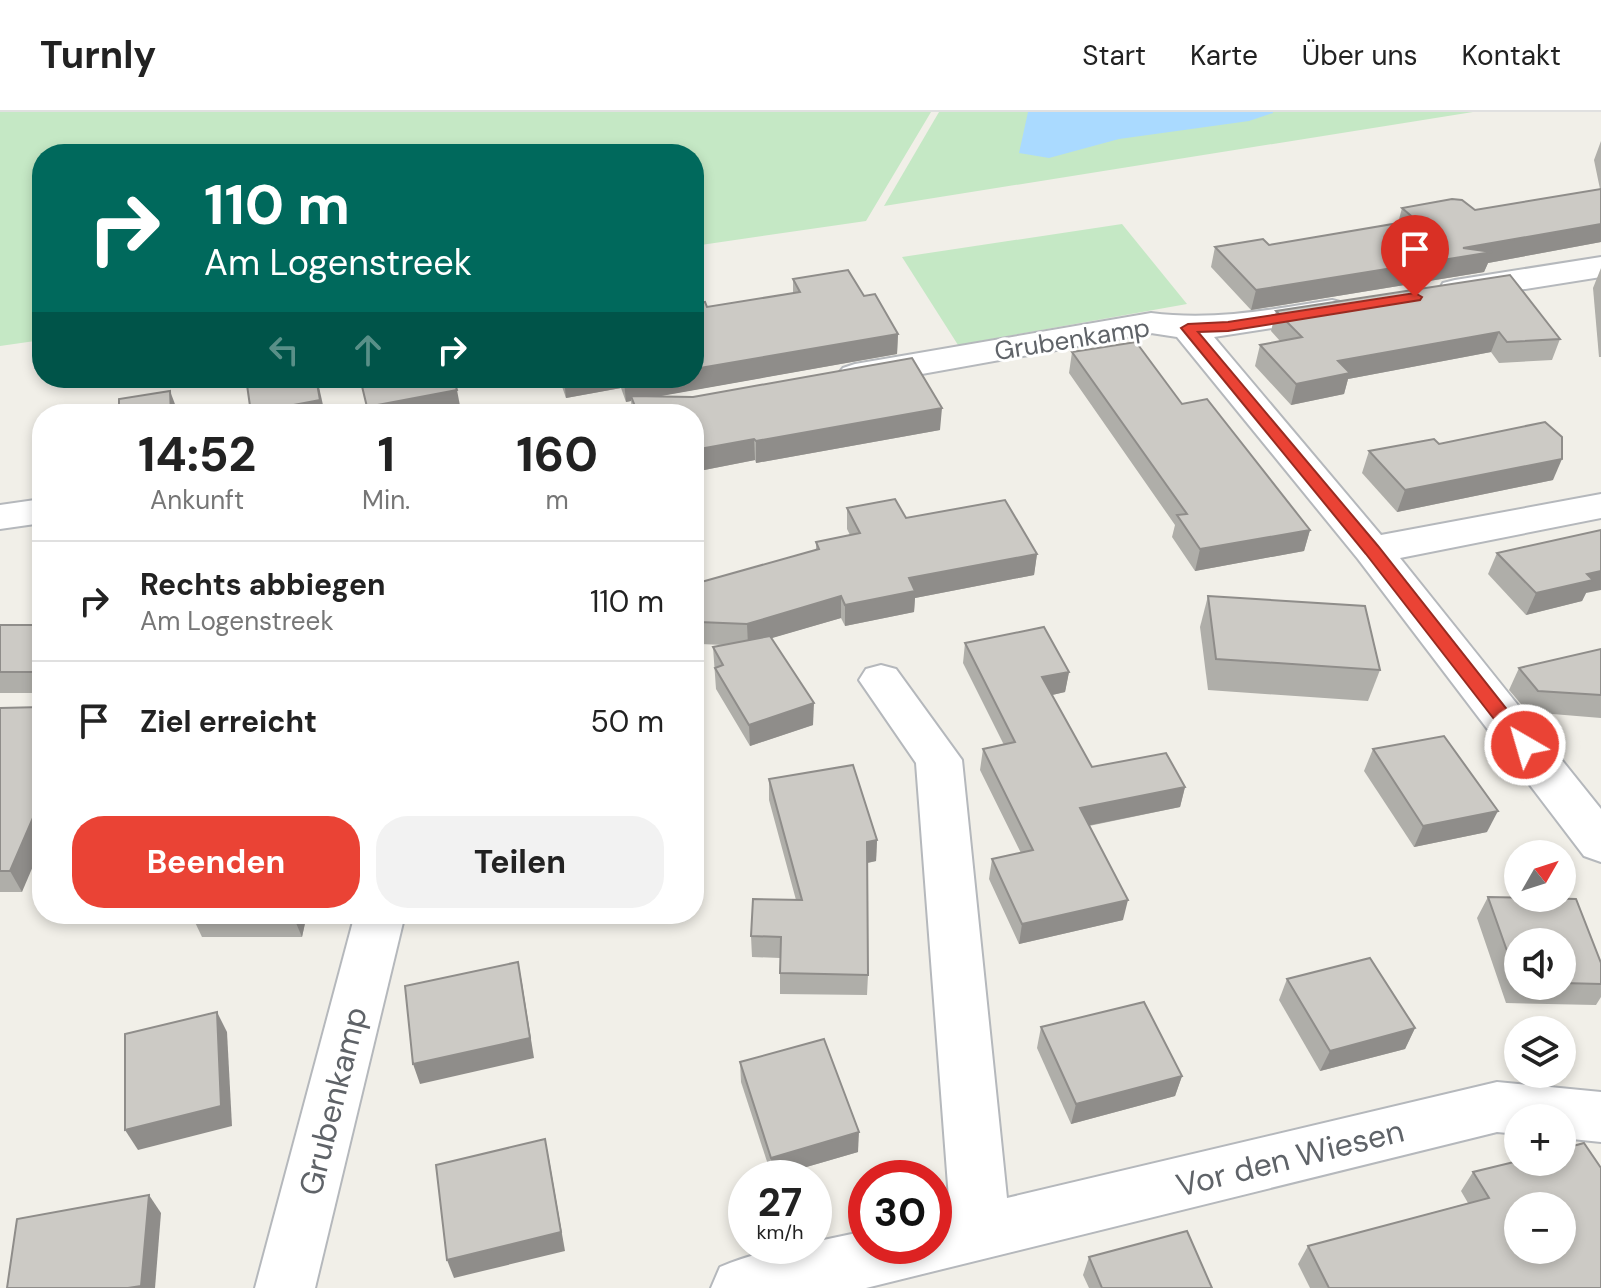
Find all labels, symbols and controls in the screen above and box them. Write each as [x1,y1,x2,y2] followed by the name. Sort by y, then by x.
[40,30,156,80] text: Turnly
[1082,37,1146,74] text: Start
[1190,37,1258,74] text: Karte
[1302,37,1418,74] text: Über uns
[1462,37,1561,74] text: Kontakt
[204,168,350,241] text: 110 m
[72,176,176,280] icon: right
[1381,215,1449,297] pin
[1393,227,1437,271] icon: arrive
[204,239,472,286] text: Am Logenstreek
[992,310,1152,368] street label: Grubenkamp
[262,328,306,372] icon: left
[346,328,390,372] icon: ahead
[430,328,474,372] icon: right
[138,423,256,486] text: 14:52
[377,423,395,486] text: 1
[516,423,598,486] text: 160
[150,483,244,517] text: Ankunft
[362,483,410,517] text: Min.
[546,483,569,517] text: m
[140,565,385,604] text: Rechts abbiegen
[72,579,116,623] icon: right
[590,582,664,621] text: 110 m
[140,604,334,638] text: Am Logenstreek
[72,699,116,743] icon: arrive
[140,702,317,741] text: Ziel erreicht
[590,702,664,741] text: 50 m
[1483,703,1567,787] position arrow
[72,816,360,908] button: Beenden
[376,816,664,908] button: Teilen
[1504,840,1576,912] north arrow
[1504,840,1576,1264] map controls
[1504,928,1576,1000] button: sound
[289,1002,377,1200] street label: Grubenkamp
[1504,1016,1576,1088] button: layers
[1504,1104,1576,1176] button: +
[1172,1109,1408,1207] street label: Vor den Wiesen
[848,1160,952,1264] speed limit sign: 30
[758,1176,802,1228] text: 27
[1504,1192,1576,1264] button: −
[756,1219,804,1245] text: km/h

